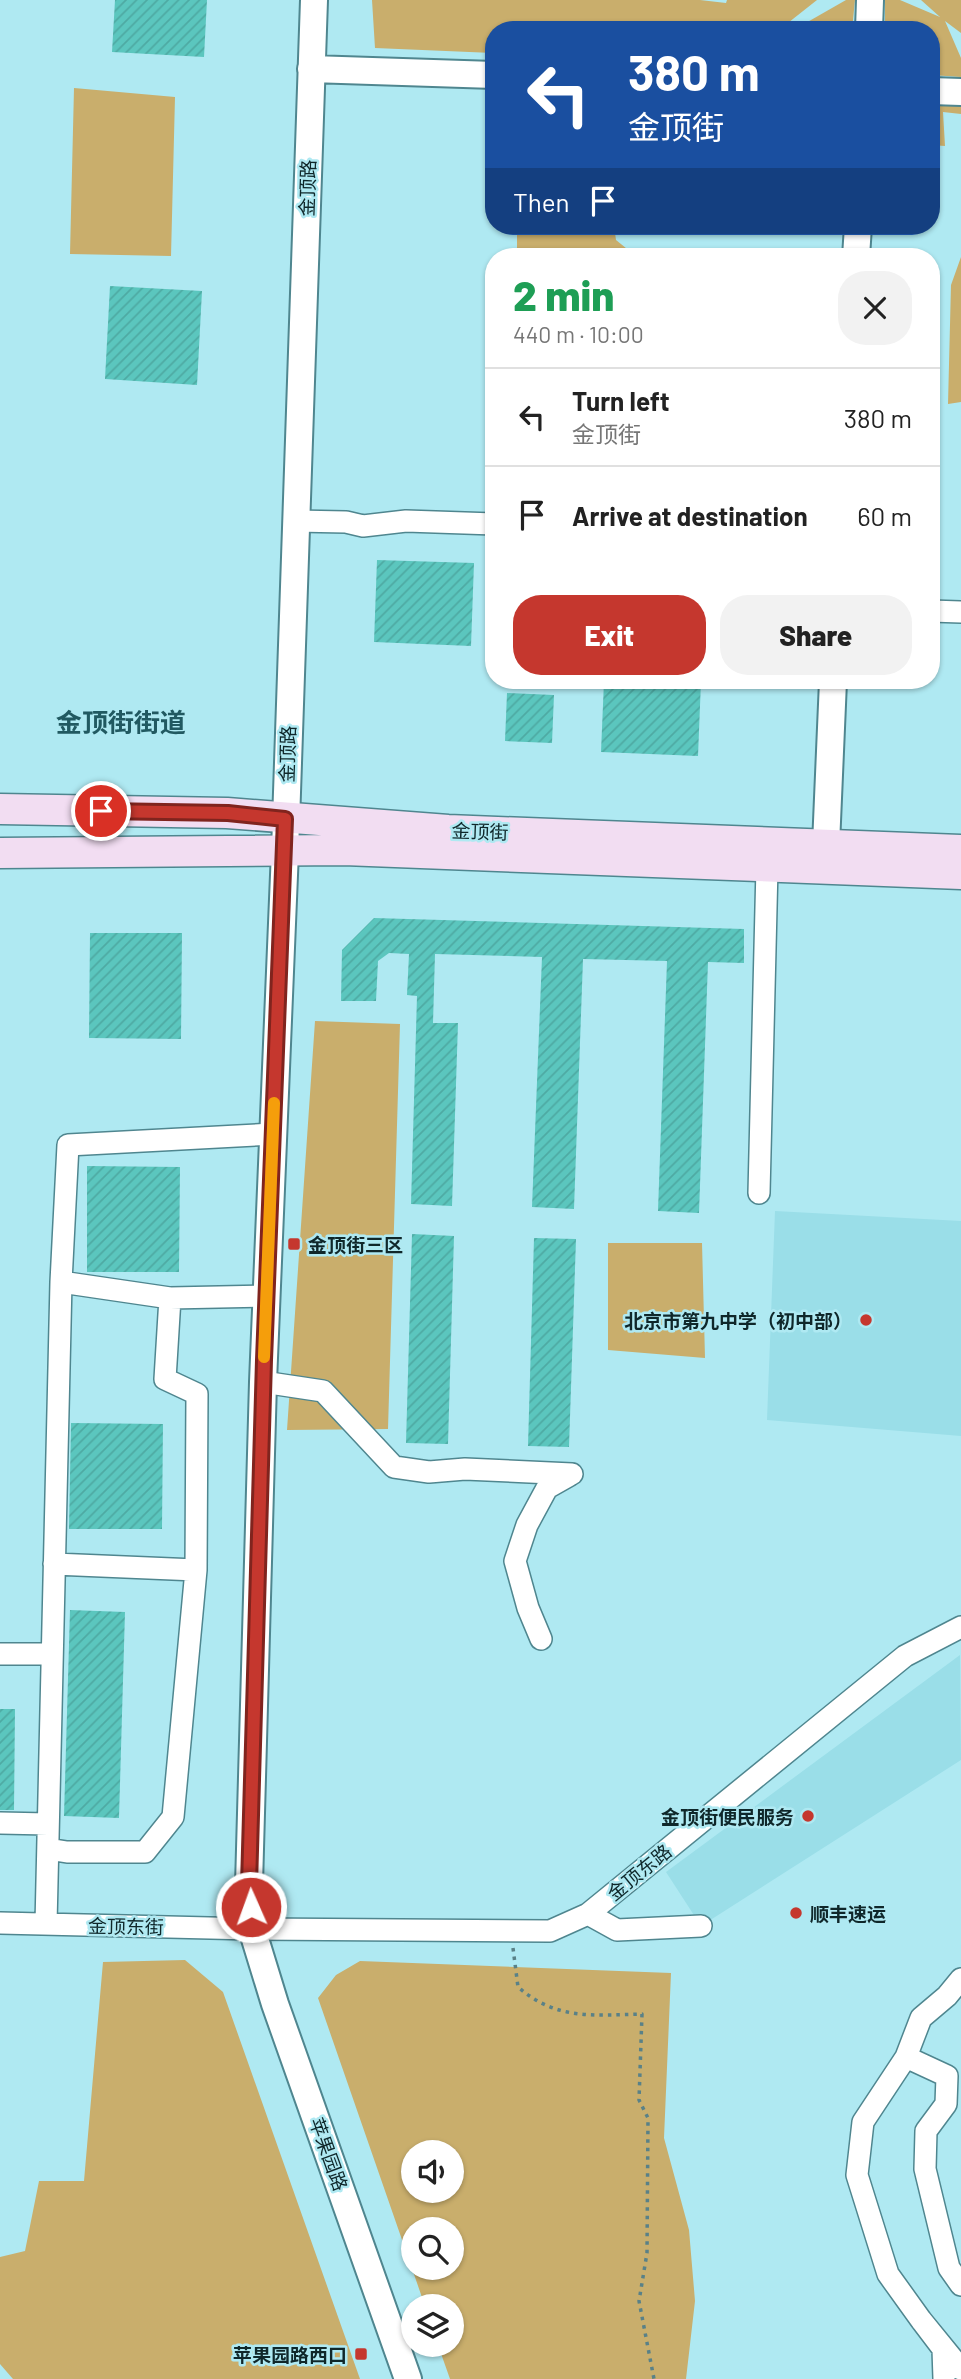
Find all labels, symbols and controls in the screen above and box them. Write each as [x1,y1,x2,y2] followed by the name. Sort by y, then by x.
[628,42,760,101] text: 380 m
[513,49,604,140] icon: left
[628,107,724,145] text: 金顶街
[295,159,319,217] street label: 金顶路
[584,182,622,220] icon: arrive
[513,186,570,217] text: Then
[513,269,614,319] text: 2 min
[838,271,912,345] button: close
[513,320,644,348] text: 440 m · 10:00
[572,385,670,416] text: Turn left
[513,398,551,436] icon: left
[844,402,912,433] text: 380 m
[572,420,641,448] text: 金顶街
[513,496,551,534] icon: arrive
[572,500,808,531] text: Arrive at destination
[857,500,912,531] text: 60 m
[513,595,706,675] button: Exit
[720,595,912,675] button: Share
[56,706,186,737] district label: 金顶街街道
[275,725,299,783] street label: 金顶路
[71,781,131,841] pin
[82,792,120,830] icon: arrive
[451,819,509,843] street label: 金顶街
[308,1233,403,1256] place label: 金顶街三区
[286,1236,302,1252] marker: 金顶街三区
[624,1309,852,1332] place label: 北京市第九中学（初中部）
[858,1312,874,1328] marker: 北京市第九中学（初中部）
[661,1805,794,1828] place label: 金顶街便民服务
[800,1808,816,1824] marker: 金顶街便民服务
[602,1839,676,1905] street label: 金顶东路
[214,1870,288,1944] position arrow
[810,1902,886,1925] place label: 顺丰速运
[788,1905,804,1921] marker: 顺丰速运
[88,1914,164,1938] street label: 金顶东街
[305,2114,353,2194] street label: 苹果园路
[401,2140,464,2357] map controls
[401,2140,464,2203] button: sound
[401,2217,464,2280] button: search
[401,2294,464,2357] button: layers
[233,2343,347,2366] place label: 苹果园路西口
[353,2346,369,2362] marker: 苹果园路西口

